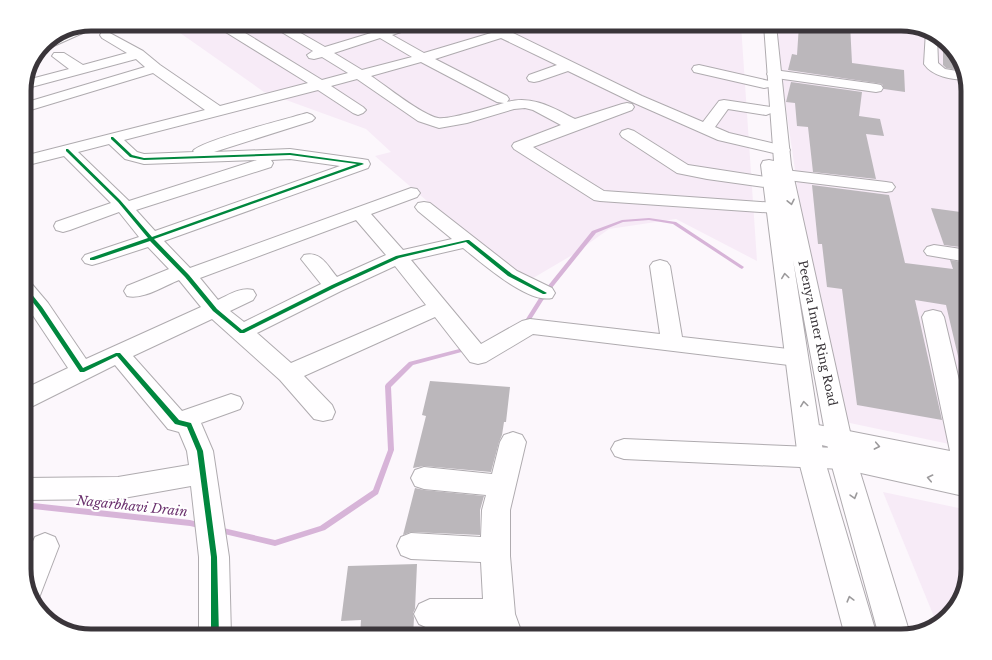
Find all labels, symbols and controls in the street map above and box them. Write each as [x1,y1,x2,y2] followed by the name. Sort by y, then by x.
[786,199,794,206] one-way arrow
[795,259,841,407] street label: Peenya Inner Ring Road
[781,273,790,279] one-way arrow
[800,401,809,408] one-way arrow
[874,442,880,450] one-way arrow
[927,474,933,482] one-way arrow
[75,492,188,520] water label: Nagarbhavi Drain
[849,493,858,500] one-way arrow
[846,595,855,602] one-way arrow

